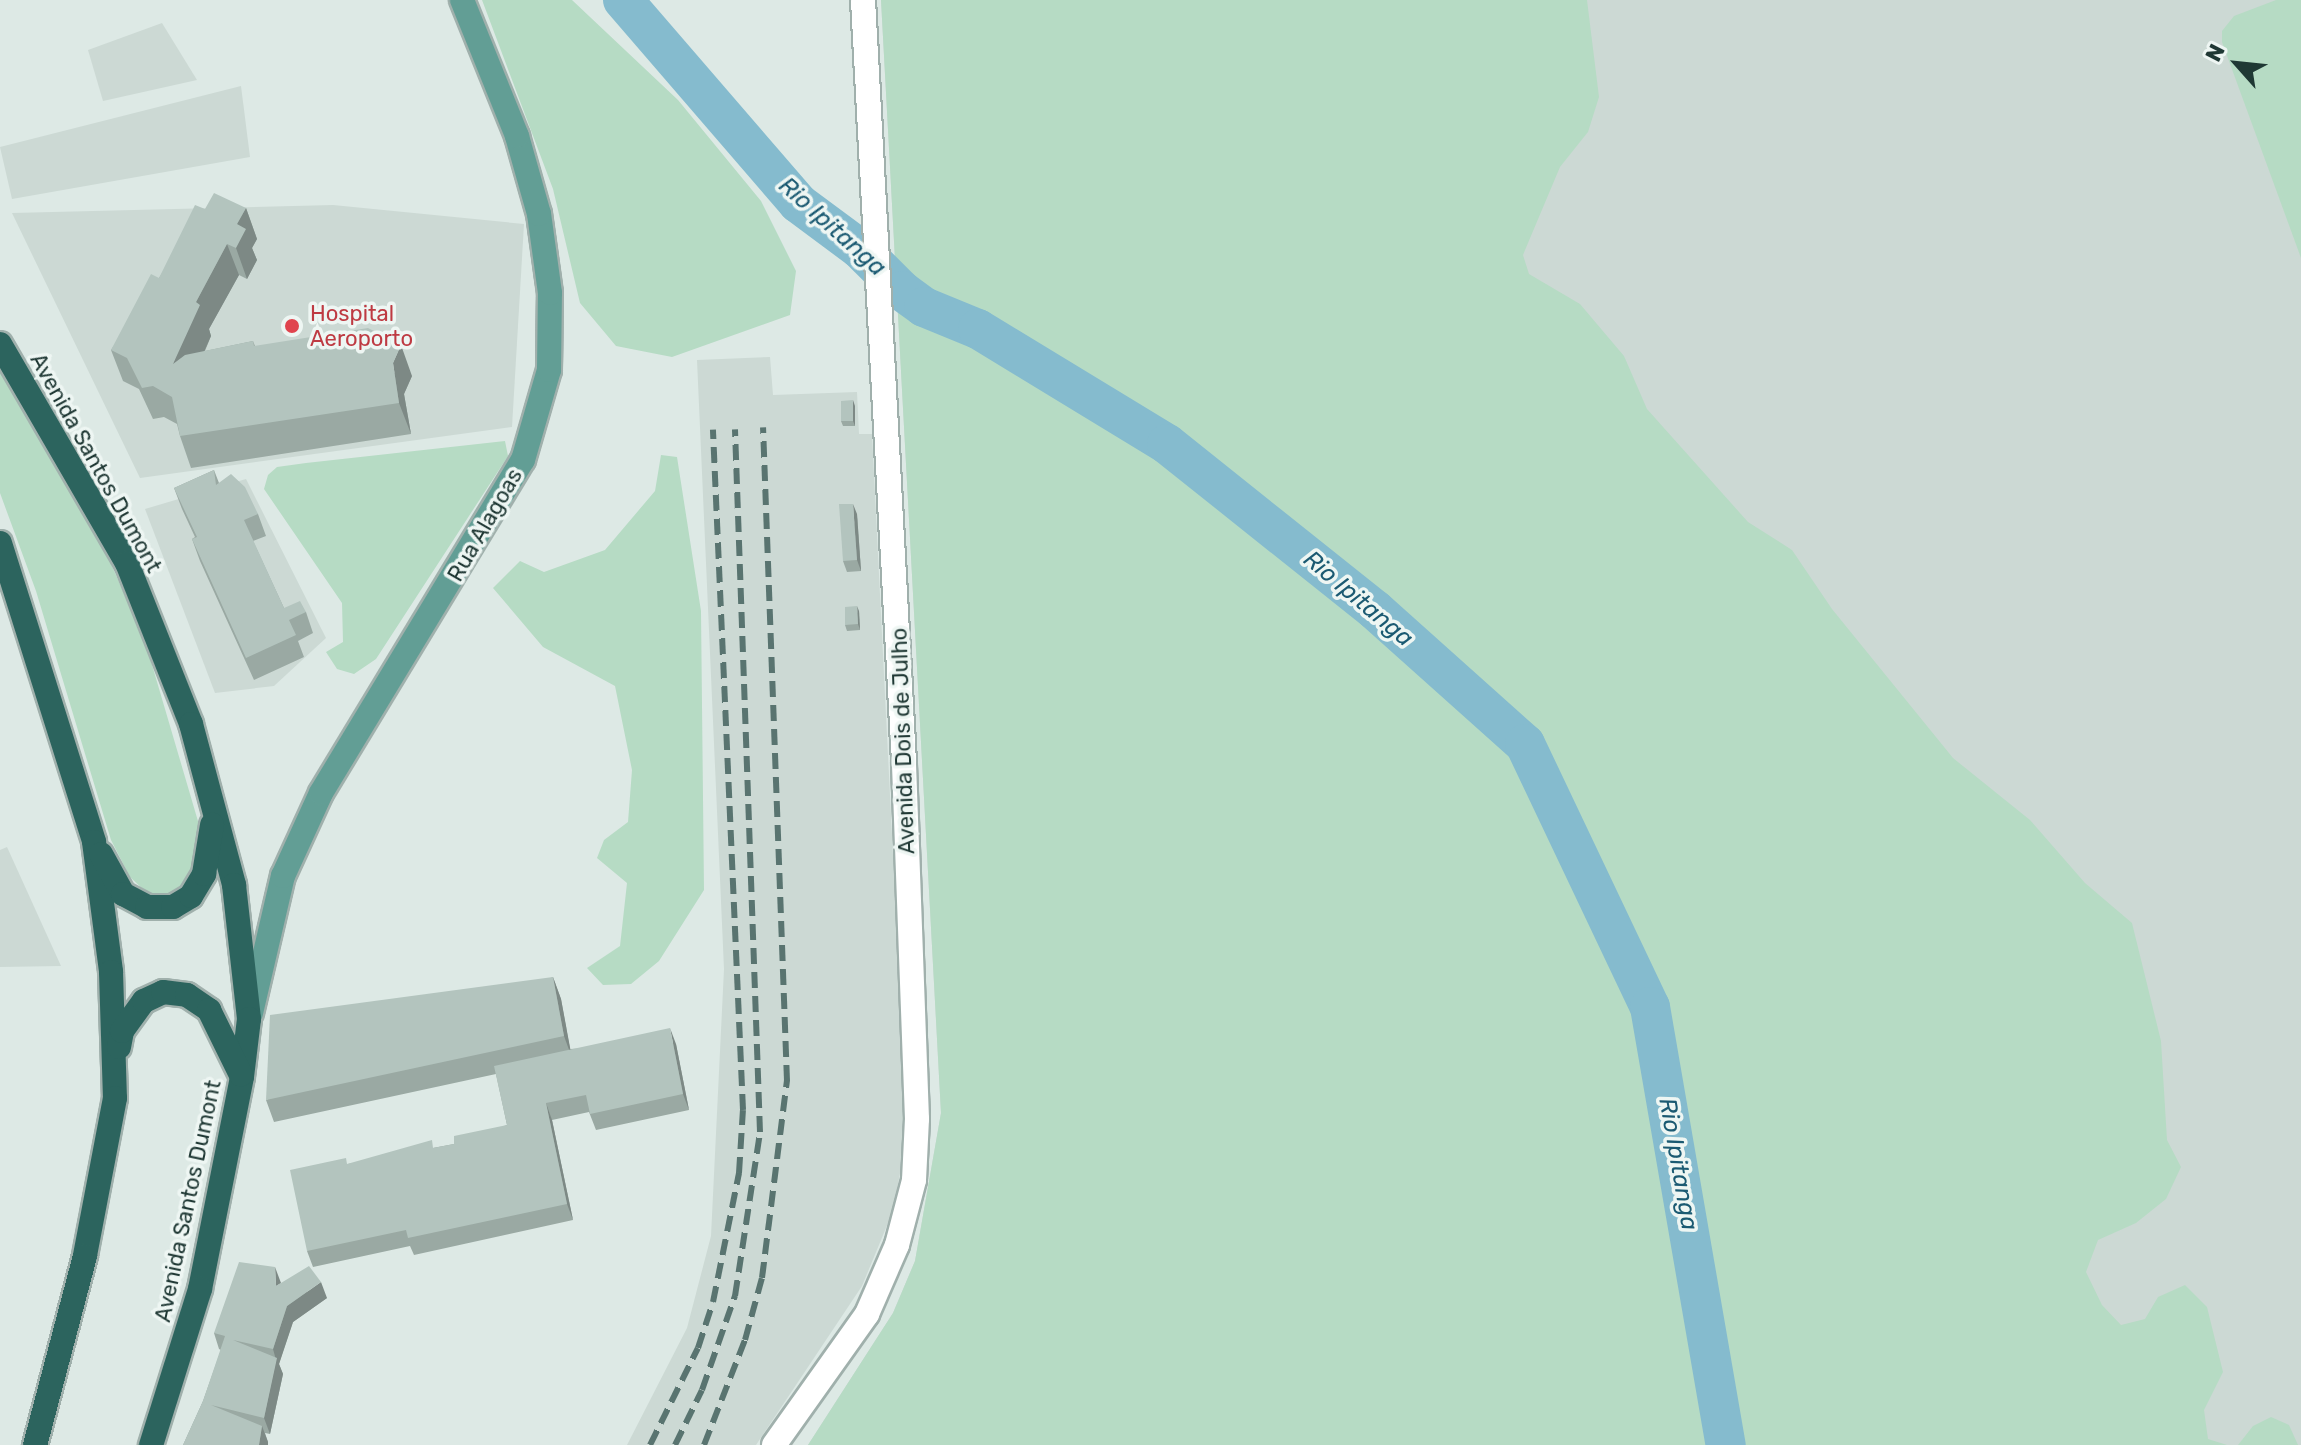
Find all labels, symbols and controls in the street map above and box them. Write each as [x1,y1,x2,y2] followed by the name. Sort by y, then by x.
[2197,24,2277,104] north arrow
[2200,40,2231,66] text: N
[773,171,891,283] water label: Rio Ipitanga
[310,300,413,352] place label: Hospital Aeroporto
[281,315,303,337] marker: Hospital Aeroporto
[25,349,167,577] street label: Avenida Santos Dumont
[442,464,528,586] street label: Rua Alagoas
[1297,545,1419,653] water label: Rio Ipitanga
[886,627,920,855] street label: Avenida Dois de Julho
[149,1078,227,1324] street label: Avenida Santos Dumont
[1652,1095,1704,1233] water label: Rio Ipitanga

